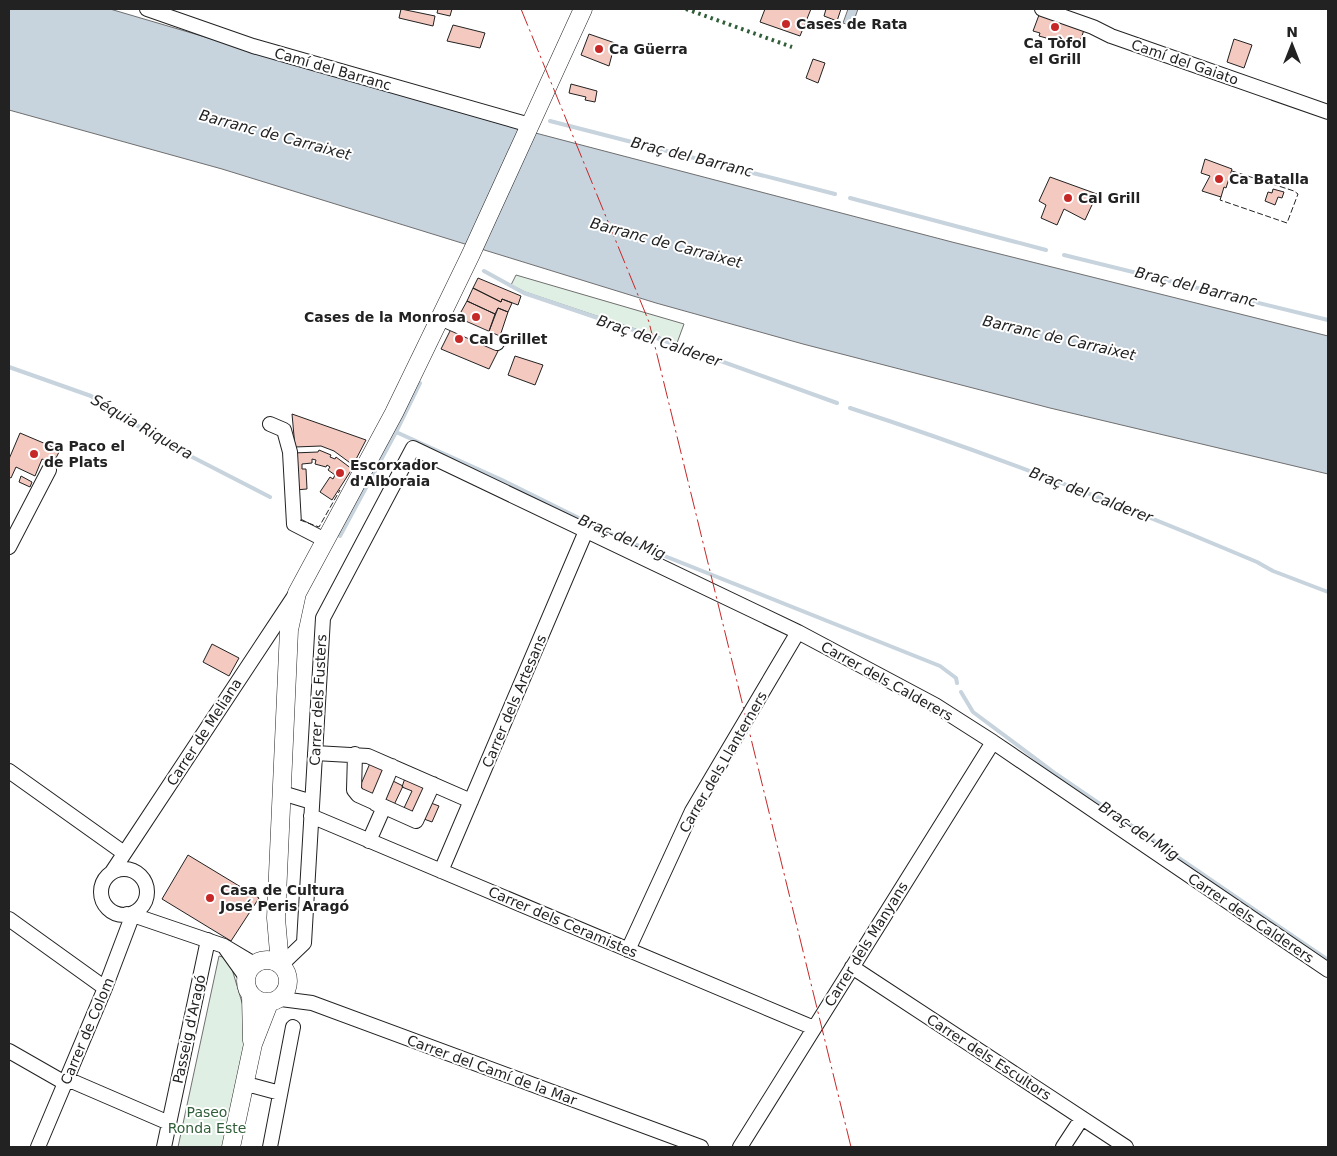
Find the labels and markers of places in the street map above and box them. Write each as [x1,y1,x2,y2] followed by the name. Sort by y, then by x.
[796,16,908,32] place label: Cases de Rata
[780,18,792,30] marker: Cases de Rata
[1049,21,1061,33] marker: Ca Tòfol el Grill
[1024,35,1086,67] place label: Ca Tòfol el Grill
[609,41,688,57] place label: Ca Güerra
[593,43,605,55] marker: Ca Güerra
[1229,171,1309,187] place label: Ca Batalla
[1213,173,1225,185] marker: Ca Batalla
[1078,190,1140,206] place label: Cal Grill
[1062,192,1074,204] marker: Cal Grill
[304,309,466,325] place label: Cases de la Monrosa
[470,311,482,323] marker: Cases de la Monrosa
[469,331,548,347] place label: Cal Grillet
[453,333,465,345] marker: Cal Grillet
[44,438,125,470] place label: Ca Paco el de Plats
[28,448,40,460] marker: Ca Paco el de Plats
[350,457,438,489] place label: Escorxador d'Alboraia
[334,467,346,479] marker: Escorxador d'Alboraia
[219,882,349,914] place label: Casa de Cultura José Peris Aragó
[204,892,216,904] marker: Casa de Cultura José Peris Aragó

